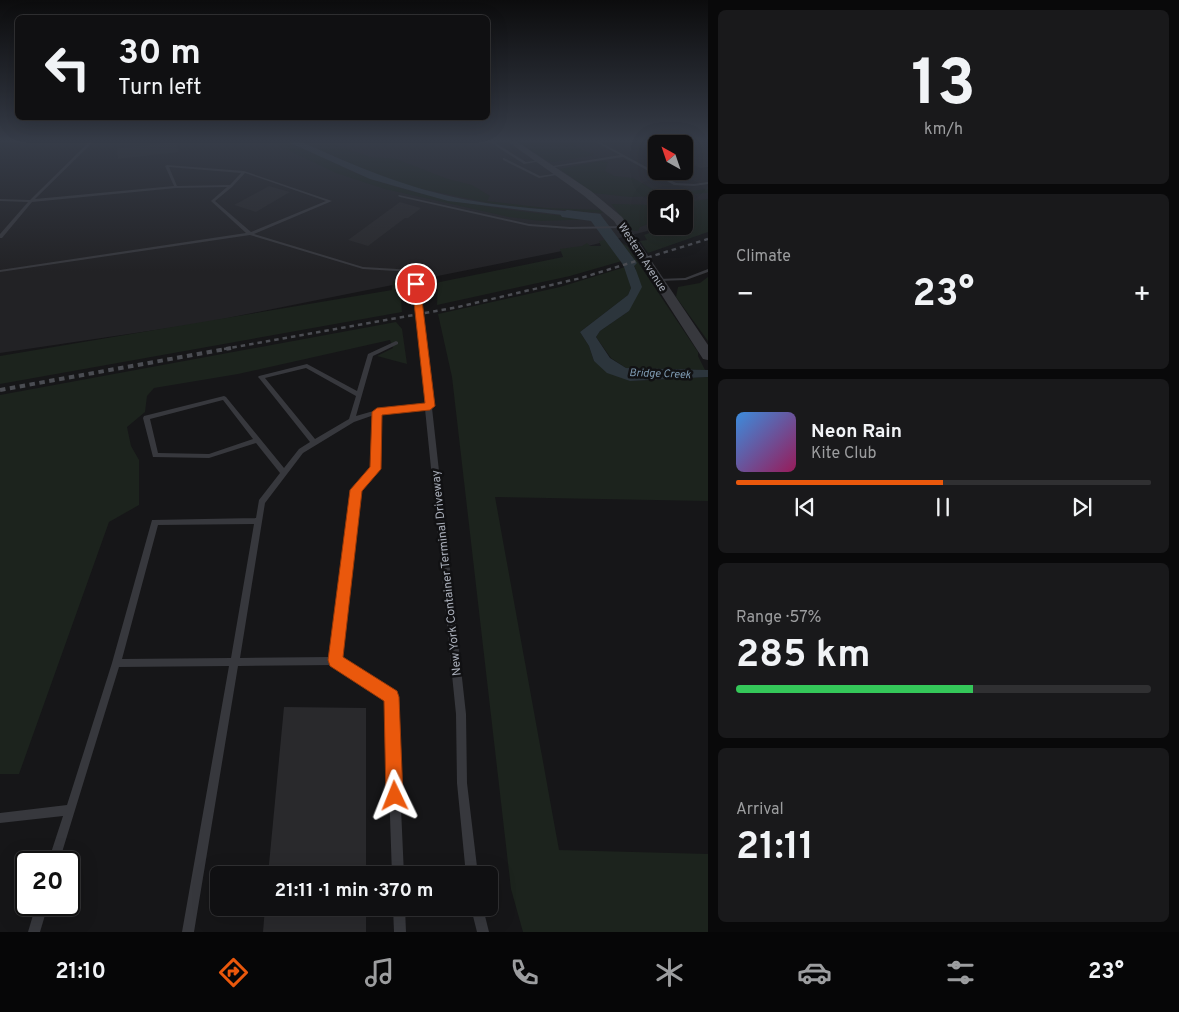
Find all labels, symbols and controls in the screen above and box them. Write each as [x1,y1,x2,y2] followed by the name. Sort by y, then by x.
[118,32,201,76] text: 30 m
[35,35,100,100] icon: left
[911,46,976,128] text: 13
[118,75,201,102] text: Turn left
[924,120,963,140] text: km/h
[648,135,692,180] north arrow
[648,135,693,235] map controls
[648,190,693,235] button: sound
[615,220,670,295] street label: Western Avenue
[736,247,791,267] text: Climate
[395,263,437,305] pin
[402,270,430,298] icon: arrive
[913,271,974,320] text: 23°
[736,278,754,314] text: −
[1133,278,1151,314] text: +
[629,366,691,382] water label: Bridge Creek
[811,420,902,444] text: Neon Rain
[811,444,876,464] text: Kite Club
[428,469,466,677] street label: New York Container Terminal Driveway
[791,493,819,521] icon: previous
[929,493,957,521] icon: pause
[1068,493,1096,521] icon: next
[736,608,821,628] text: Range · 57%
[736,632,870,681] text: 285 km
[368,769,420,821] position arrow
[736,800,784,820] text: Arrival
[736,824,814,873] text: 21:11
[15,851,80,916] speed limit sign: 20
[275,879,433,903] text: 21:11 · 1 min · 370 m
[216,955,251,990] icon: directions
[362,955,397,990] icon: music
[507,955,542,990] icon: phone
[652,955,687,990] icon: climate
[797,955,832,990] icon: car
[943,955,978,990] icon: filters
[55,959,106,986] text: 21:10
[1088,959,1124,986] text: 23°

